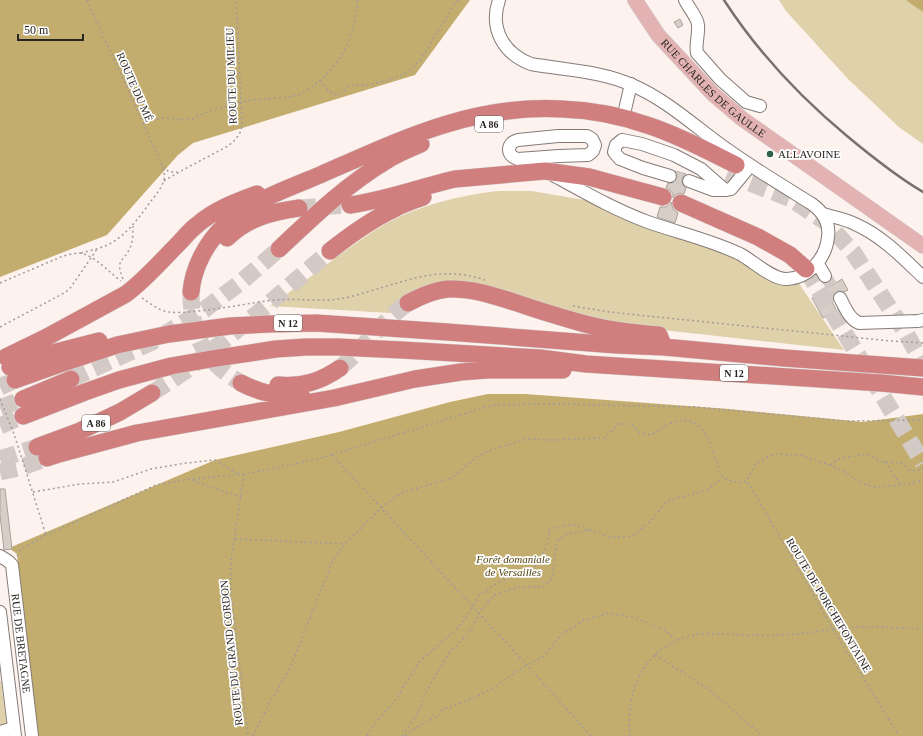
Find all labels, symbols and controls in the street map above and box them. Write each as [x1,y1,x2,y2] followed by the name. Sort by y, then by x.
[18,16,83,42] scale bar
[24,23,49,37] text: 50 m
[223,27,239,124] street label: ROUTE DU MILIEU
[659,36,769,140] street label: RUE CHARLES DE GAULLE
[114,51,156,124] street label: ROUTE DU MÉ
[475,116,503,132] road number: A 86
[778,148,840,160] place label: ALLAVOINE
[765,149,775,159] marker: ALLAVOINE
[274,315,302,331] road number: N 12
[720,365,748,381] road number: N 12
[82,415,110,431] road number: A 86
[784,536,874,674] street label: ROUTE DE PORCHEFONTAINE
[475,553,550,578] park label: Forêt domaniale de Versailles
[217,580,245,726] street label: ROUTE DU GRAND CORDON
[9,593,33,694] street label: RUE DE BRETAGNE

